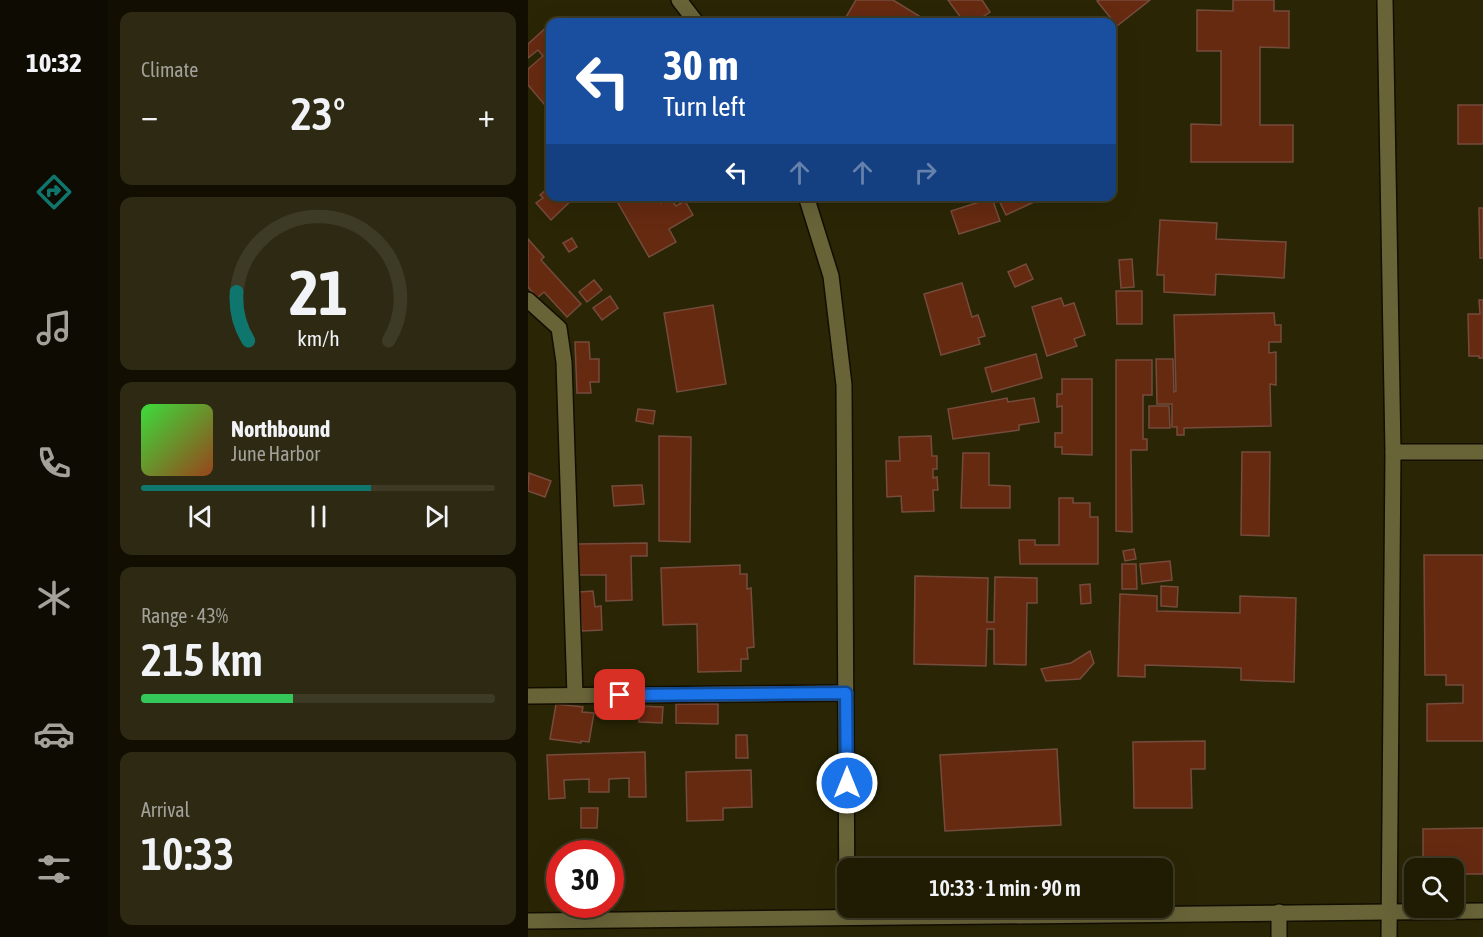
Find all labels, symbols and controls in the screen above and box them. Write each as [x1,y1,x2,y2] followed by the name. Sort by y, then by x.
[663,41,738,89] text: 30 m
[564,42,642,120] icon: left
[26,47,82,78] text: 10:32
[141,58,198,81] text: Climate
[291,88,345,140] text: 23°
[663,91,746,122] text: Turn left
[141,96,158,134] text: −
[478,96,495,134] text: +
[720,156,753,189] icon: left
[783,156,816,189] icon: ahead
[846,156,879,189] icon: ahead
[909,156,942,189] icon: right
[33,171,75,213] icon: directions
[289,257,347,328] text: 21
[33,307,75,349] icon: music
[297,326,339,351] text: km/h
[231,416,330,442] text: Northbound
[33,442,75,484] icon: phone
[231,442,320,465] text: June Harbor
[184,500,217,533] icon: previous
[302,500,335,533] icon: pause
[420,500,453,533] icon: next
[33,577,75,619] icon: climate
[141,604,228,627] text: Range · 43%
[141,634,263,686] text: 215 km
[594,669,645,720] pin
[603,678,636,711] icon: arrive
[33,713,75,755] icon: car
[815,751,879,815] position arrow
[141,798,190,821] text: Arrival
[141,828,235,880] text: 10:33
[546,840,624,918] speed limit sign: 30
[33,848,75,890] icon: filters
[1404,858,1464,918] map controls
[1404,858,1464,918] button: search
[929,875,1081,901] text: 10:33 · 1 min · 90 m

